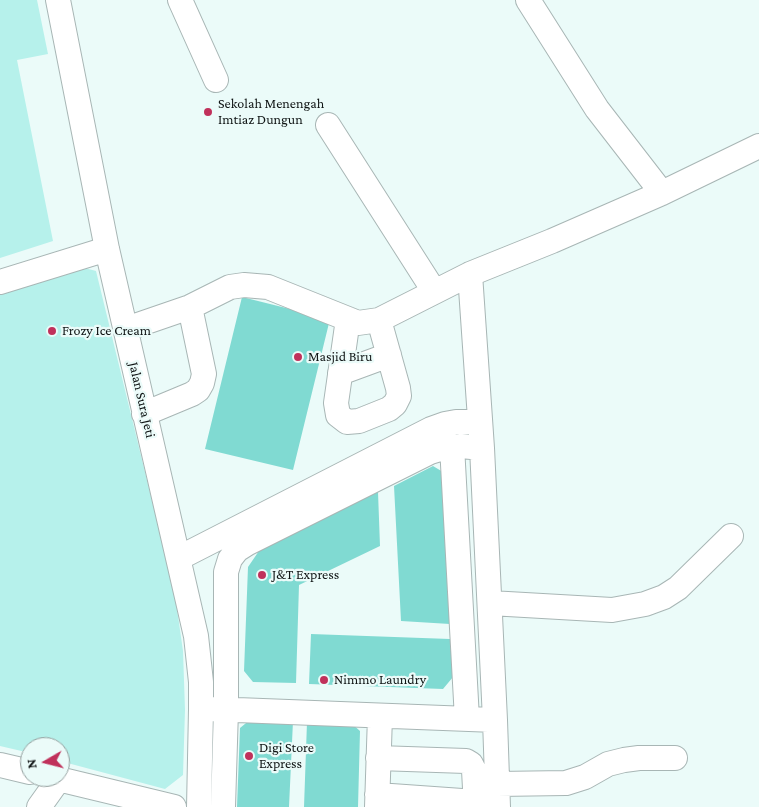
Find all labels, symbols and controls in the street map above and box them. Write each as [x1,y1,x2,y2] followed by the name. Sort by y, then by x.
[218,96,324,128] place label: Sekolah Menengah Imtiaz Dungun
[202,106,214,118] marker: Sekolah Menengah Imtiaz Dungun
[62,323,151,339] place label: Frozy Ice Cream
[46,325,58,337] marker: Frozy Ice Cream
[308,349,372,365] place label: Masjid Biru
[292,351,304,363] marker: Masjid Biru
[125,360,159,440] street label: Jalan Sura Jeti
[272,567,339,583] place label: J&T Express
[256,569,268,581] marker: J&T Express
[334,672,426,688] place label: Nimmo Laundry
[318,674,330,686] marker: Nimmo Laundry
[20,737,70,787] north arrow
[259,740,314,772] place label: Digi Store Express
[243,750,255,762] marker: Digi Store Express
[23,758,40,770] text: N

